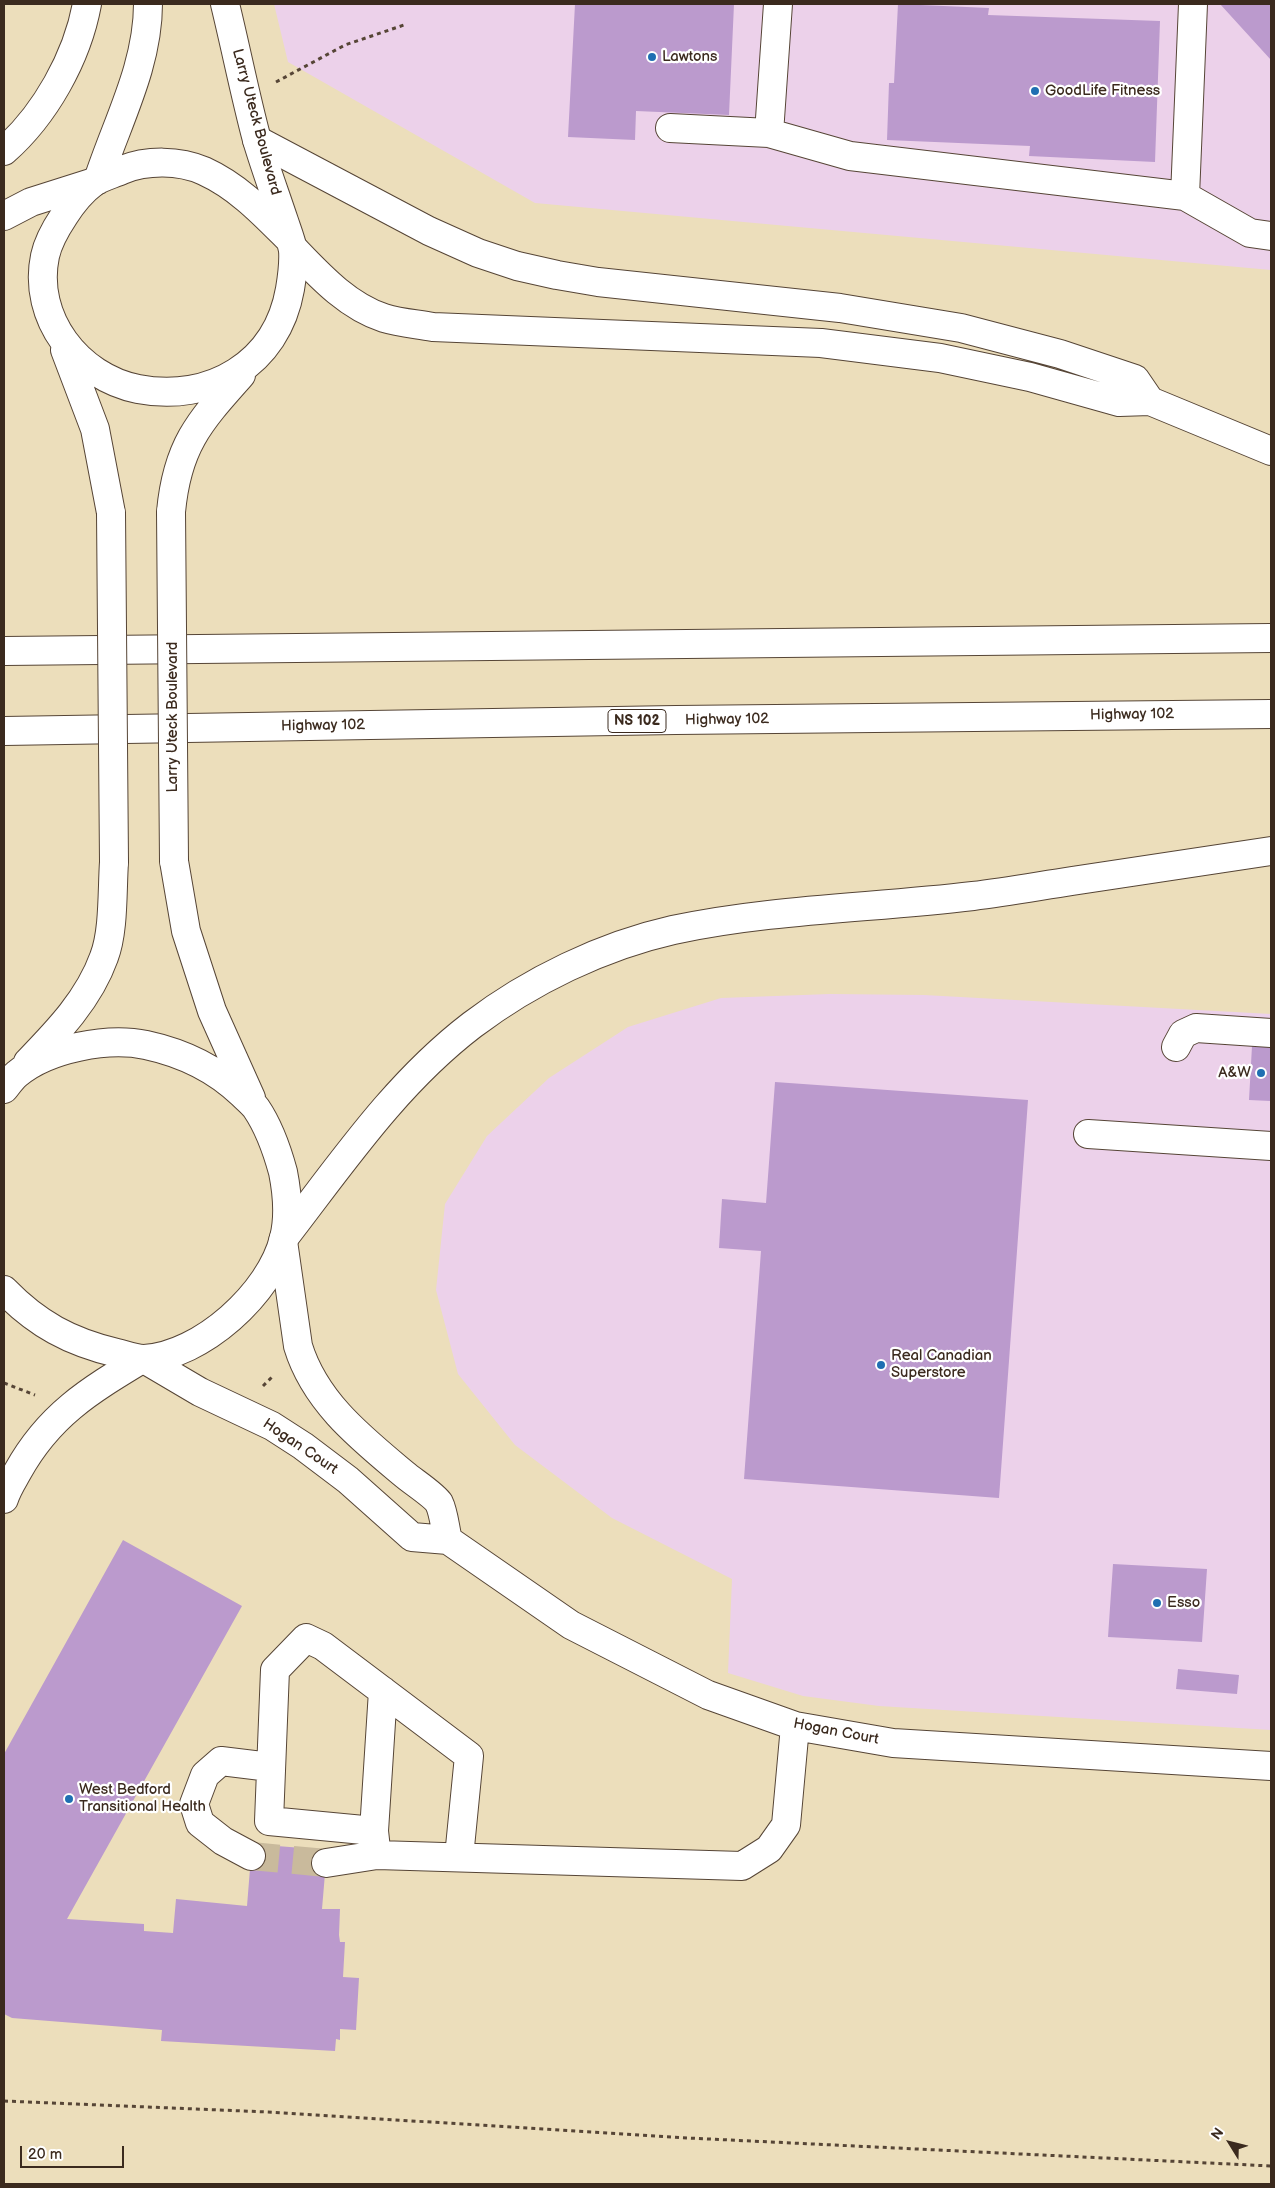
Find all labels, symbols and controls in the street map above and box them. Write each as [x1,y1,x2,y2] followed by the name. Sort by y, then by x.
[228,47,284,197] street label: Larry Uteck Boulevard
[662,48,717,66] place label: Lawtons
[646,51,658,63] marker: Lawtons
[1045,82,1160,100] place label: GoodLife Fitness
[1029,85,1041,97] marker: GoodLife Fitness
[164,642,182,792] street label: Larry Uteck Boulevard
[1090,705,1174,725] street label: Highway 102
[608,709,666,732] road number: NS 102
[685,710,769,730] street label: Highway 102
[281,716,365,736] street label: Highway 102
[1218,1064,1251,1082] place label: A&W
[1255,1067,1267,1079] marker: A&W
[891,1347,992,1382] place label: Real Canadian Superstore
[875,1359,887,1371] marker: Real Canadian Superstore
[259,1415,341,1479] street label: Hogan Court
[1167,1594,1200,1612] place label: Esso
[1151,1597,1163,1609] marker: Esso
[792,1715,880,1749] street label: Hogan Court
[79,1781,206,1816] place label: West Bedford Transitional Health
[63,1793,75,1805] marker: West Bedford Transitional Health
[1205,2118,1255,2168] north arrow
[1207,2125,1227,2143] text: N
[22,2136,126,2168] scale bar
[28,2145,62,2164] text: 20 m

